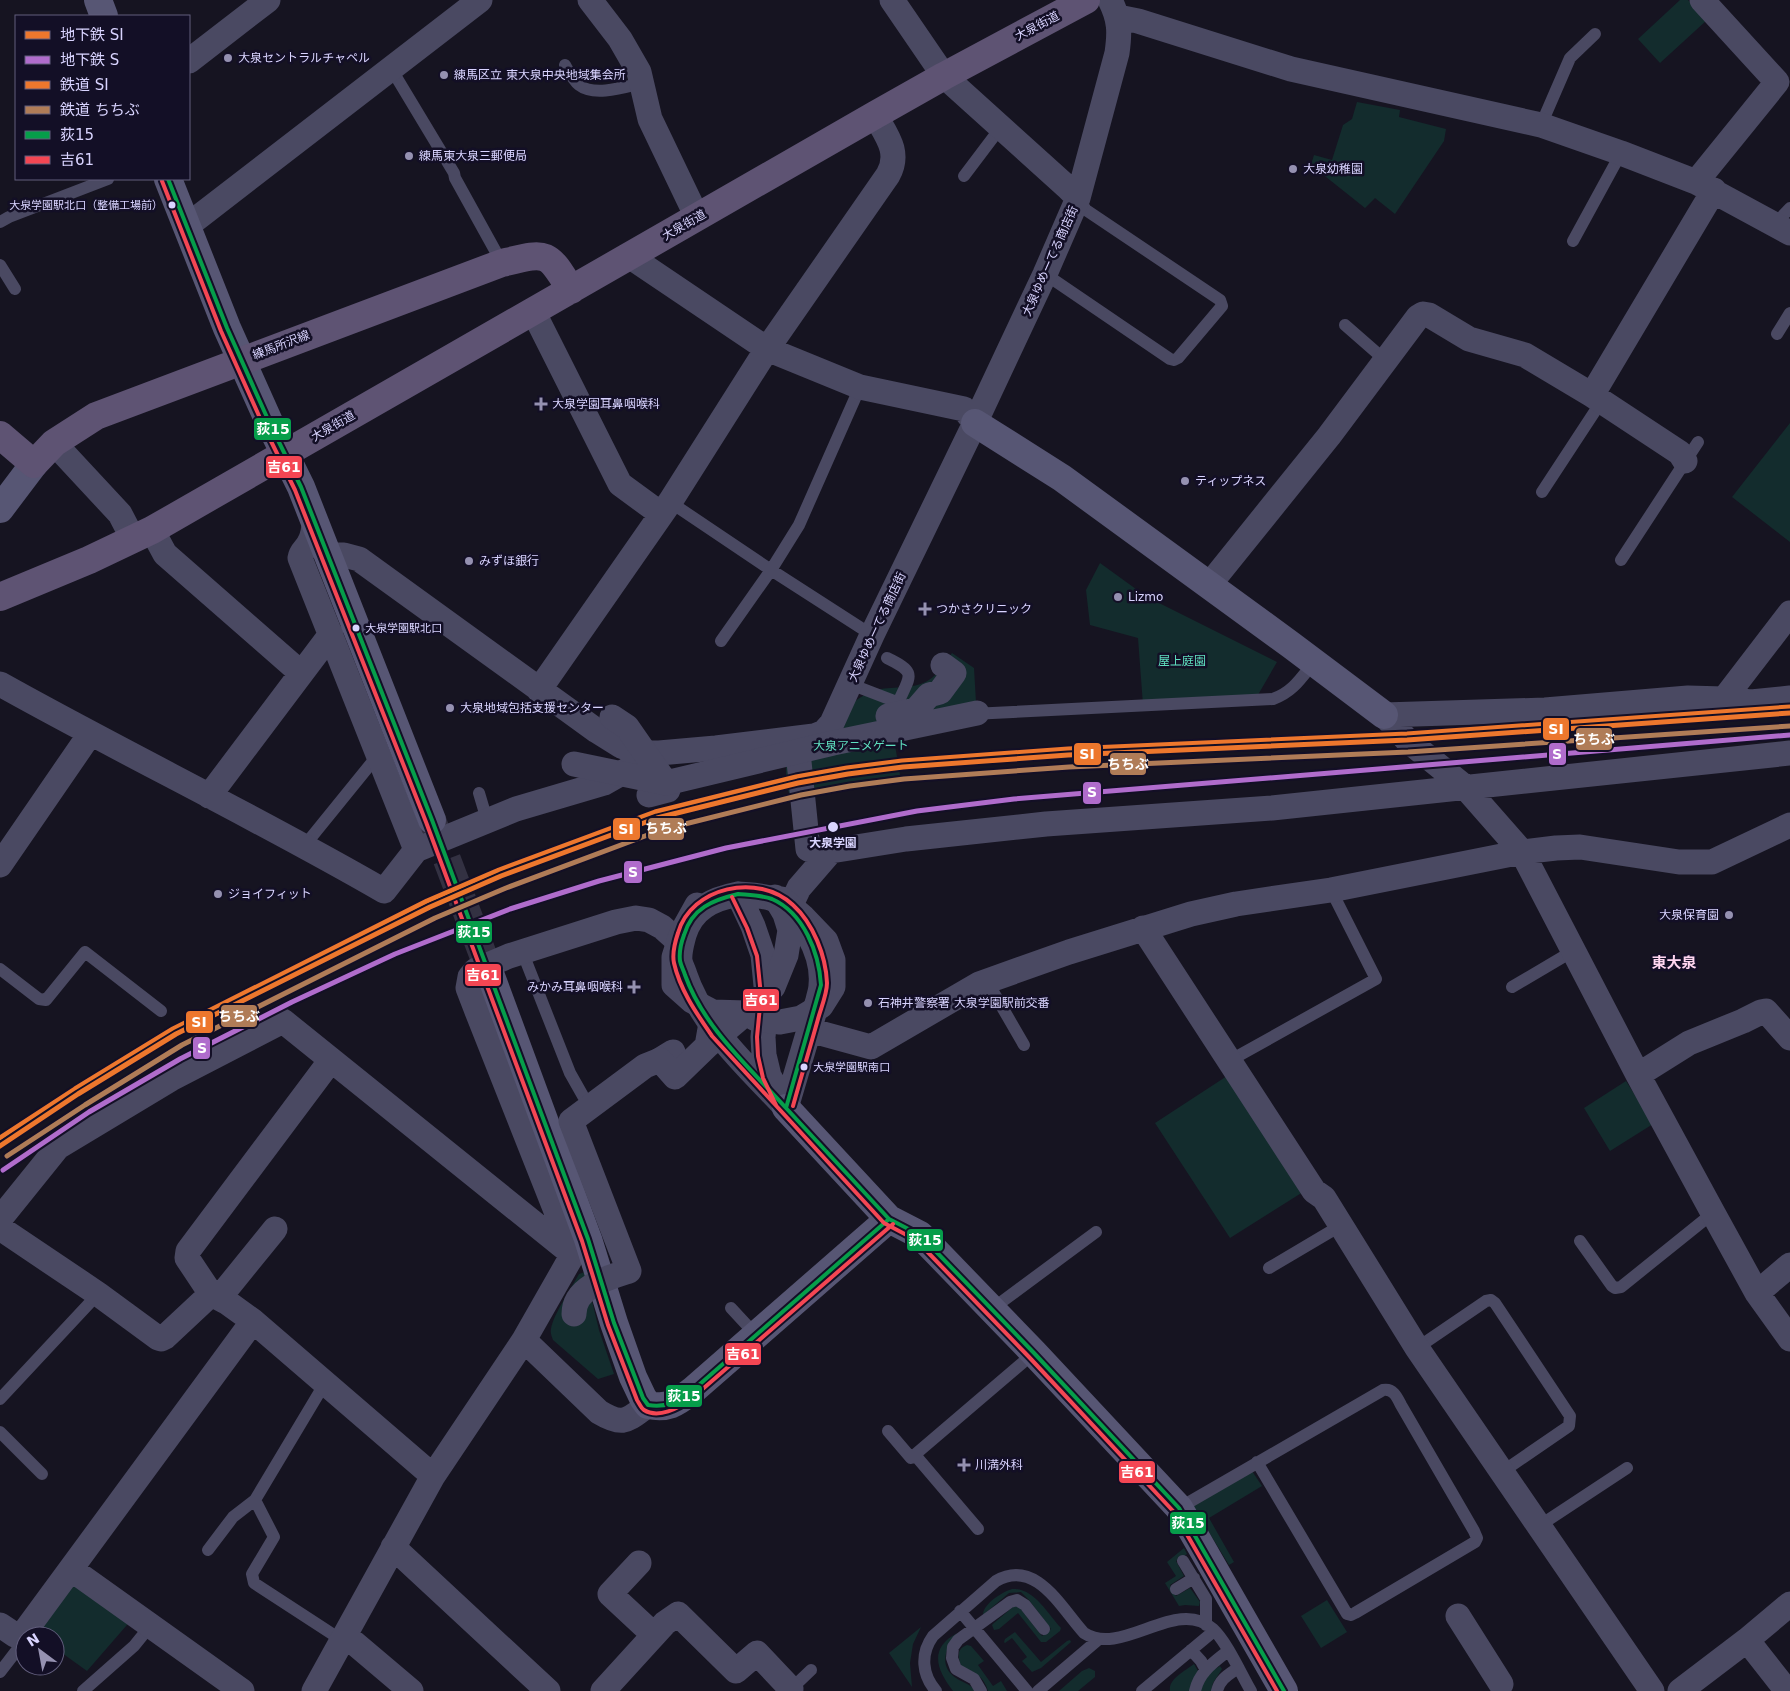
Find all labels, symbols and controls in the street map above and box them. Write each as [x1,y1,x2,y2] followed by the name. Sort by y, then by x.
[1013,9,1061,43] street label: 大泉街道
[15,15,190,180] legend
[60,26,124,44] text: 地下鉄 SI
[60,51,119,69] text: 地下鉄 S
[238,51,370,65] place label: 大泉セントラルチャペル
[222,52,234,64] marker: 大泉セントラルチャペル
[454,68,626,82] place label: 練馬区立 東大泉中央地域集会所
[438,69,450,81] marker: 練馬区立 東大泉中央地域集会所
[60,76,109,94] text: 鉄道 SI
[60,101,140,119] text: 鉄道 ちちぶ
[60,126,94,144] text: 荻15
[419,149,527,163] place label: 練馬東大泉三郵便局
[403,150,415,162] marker: 練馬東大泉三郵便局
[60,151,94,169] text: 吉61
[1303,162,1363,176] place label: 大泉幼稚園
[1287,163,1299,175] marker: 大泉幼稚園
[9,199,163,212] place label: 大泉学園駅北口（整備工場前）
[167,200,177,210] marker: 大泉学園駅北口（整備工場前）
[1019,204,1081,318] street label: 大泉ゆめーてる商店街
[660,207,708,243] street label: 大泉街道
[250,328,312,362] street label: 練馬所沢線
[534,397,548,411] marker: 大泉学園耳鼻咽喉科
[552,397,660,411] place label: 大泉学園耳鼻咽喉科
[309,408,357,444] street label: 大泉街道
[253,417,292,441] line badge: 荻15
[256,421,290,437] text: 荻15
[265,455,303,479] line badge: 吉61
[267,459,301,475] text: 吉61
[1195,474,1266,488] place label: ティップネス
[1179,475,1191,487] marker: ティップネス
[479,554,539,568] place label: みずほ銀行
[463,555,475,567] marker: みずほ銀行
[845,570,909,684] street label: 大泉ゆめーてる商店街
[1128,590,1163,604] place label: Lizmo
[1112,591,1124,603] marker: Lizmo
[918,602,932,616] marker: つかさクリニック
[936,602,1032,616] place label: つかさクリニック
[365,622,442,635] place label: 大泉学園駅北口
[351,623,361,633] marker: 大泉学園駅北口
[1158,654,1206,668] park label: 屋上庭園
[460,701,604,715] place label: 大泉地域包括支援センター
[444,702,456,714] marker: 大泉地域包括支援センター
[1542,717,1570,741] line badge: SI
[1548,721,1564,737] text: SI
[1575,727,1613,751] line badge: ちちぶ
[1573,731,1615,747] text: ちちぶ
[813,739,909,753] park label: 大泉アニメゲート
[1073,742,1102,766] line badge: SI
[1548,742,1567,766] line badge: S
[1079,746,1095,762] text: SI
[1552,746,1562,762] text: S
[1109,752,1147,776] line badge: ちちぶ
[1107,756,1149,772] text: ちちぶ
[1082,781,1102,805] line badge: S
[1087,784,1097,800] text: S
[612,817,641,841] line badge: SI
[647,817,685,841] line badge: ちちぶ
[645,820,687,836] text: ちちぶ
[826,820,840,834] marker: 大泉学園
[618,821,634,837] text: SI
[809,836,857,850] place label: 大泉学園
[623,860,643,884] line badge: S
[628,864,638,880] text: S
[228,887,312,901] place label: ジョイフィット
[212,888,224,900] marker: ジョイフィット
[1659,908,1719,922] place label: 大泉保育園
[1723,909,1735,921] marker: 大泉保育園
[455,920,493,944] line badge: 荻15
[457,924,491,940] text: 荻15
[1651,954,1697,972] district label: 東大泉
[464,963,502,987] line badge: 吉61
[466,967,500,983] text: 吉61
[527,980,623,994] place label: みかみ耳鼻咽喉科
[627,980,641,994] marker: みかみ耳鼻咽喉科
[742,988,780,1012] line badge: 吉61
[744,992,778,1008] text: 吉61
[878,996,1050,1010] place label: 石神井警察署 大泉学園駅前交番
[862,997,874,1009] marker: 石神井警察署 大泉学園駅前交番
[220,1004,258,1028] line badge: ちちぶ
[218,1008,260,1024] text: ちちぶ
[185,1010,214,1034] line badge: SI
[191,1014,207,1030] text: SI
[192,1036,211,1060] line badge: S
[197,1040,207,1056] text: S
[813,1061,890,1074] place label: 大泉学園駅南口
[799,1062,809,1072] marker: 大泉学園駅南口
[906,1228,944,1252] line badge: 荻15
[908,1232,942,1248] text: 荻15
[724,1342,762,1366] line badge: 吉61
[726,1346,760,1362] text: 吉61
[665,1384,703,1408] line badge: 荻15
[667,1388,701,1404] text: 荻15
[957,1458,971,1472] marker: 川満外科
[975,1458,1023,1472] place label: 川満外科
[1118,1460,1156,1484] line badge: 吉61
[1120,1464,1154,1480] text: 吉61
[1169,1511,1207,1535] line badge: 荻15
[1171,1515,1205,1531] text: 荻15
[15,1626,65,1676] north arrow
[24,1630,42,1650] text: N

